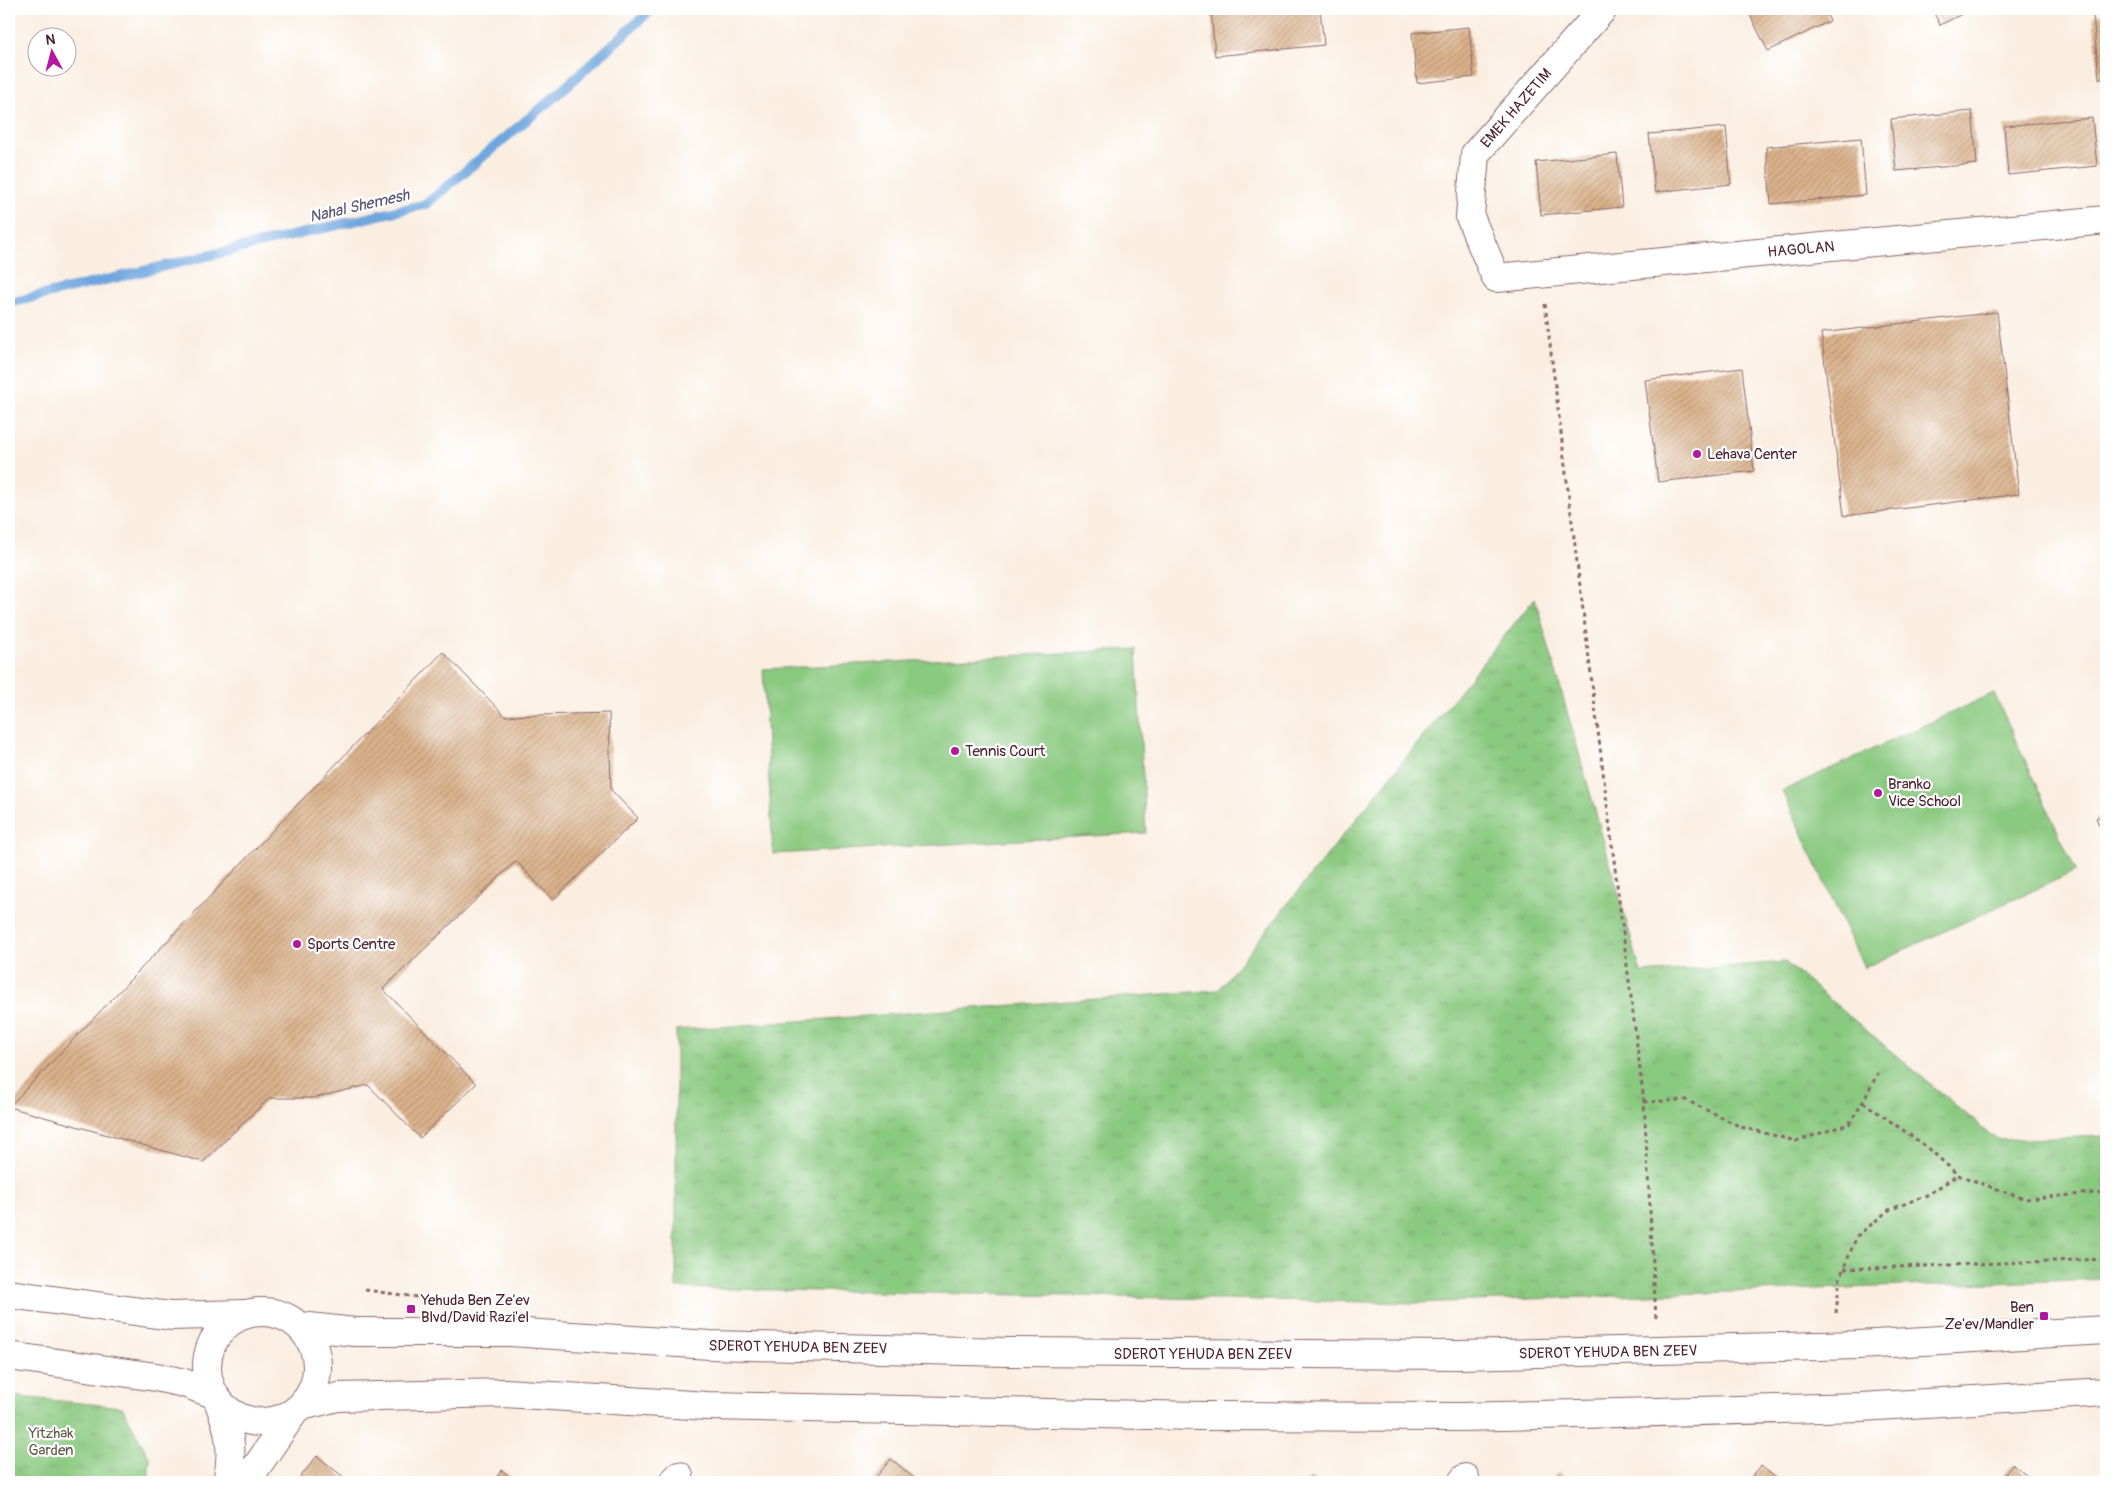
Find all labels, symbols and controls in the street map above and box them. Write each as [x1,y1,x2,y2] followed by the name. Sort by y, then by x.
[28,28,78,78] north arrow
[45,31,56,49] text: N
[1477,64,1556,152] street label: EMEK HAZETIM
[307,184,413,227] water label: Nahal Shemesh
[1767,237,1835,262] street label: HAGOLAN
[1707,445,1798,464] place label: Lehava Center
[1691,448,1703,460] marker: Lehava Center
[965,742,1046,761] place label: Tennis Court
[949,745,961,757] marker: Tennis Court
[1888,775,1961,811] place label: Branko Vice School
[1872,787,1884,799] marker: Branko Vice School
[307,935,396,954] place label: Sports Centre
[291,938,303,950] marker: Sports Centre
[420,1291,530,1327] place label: Yehuda Ben Ze'ev Blvd/David Razi'el
[1944,1298,2035,1334] place label: Ben Ze'ev/Mandler
[405,1303,417,1315] marker: Yehuda Ben Ze'ev Blvd/David Razi'el
[2038,1310,2050,1322] marker: Ben Ze'ev/Mandler
[708,1336,888,1359] street label: SDEROT YEHUDA BEN ZEEV
[1518,1341,1698,1364] street label: SDEROT YEHUDA BEN ZEEV
[1114,1345,1292,1364] street label: SDEROT YEHUDA BEN ZEEV
[27,1424,74,1460] park label: Yitzhak Garden

